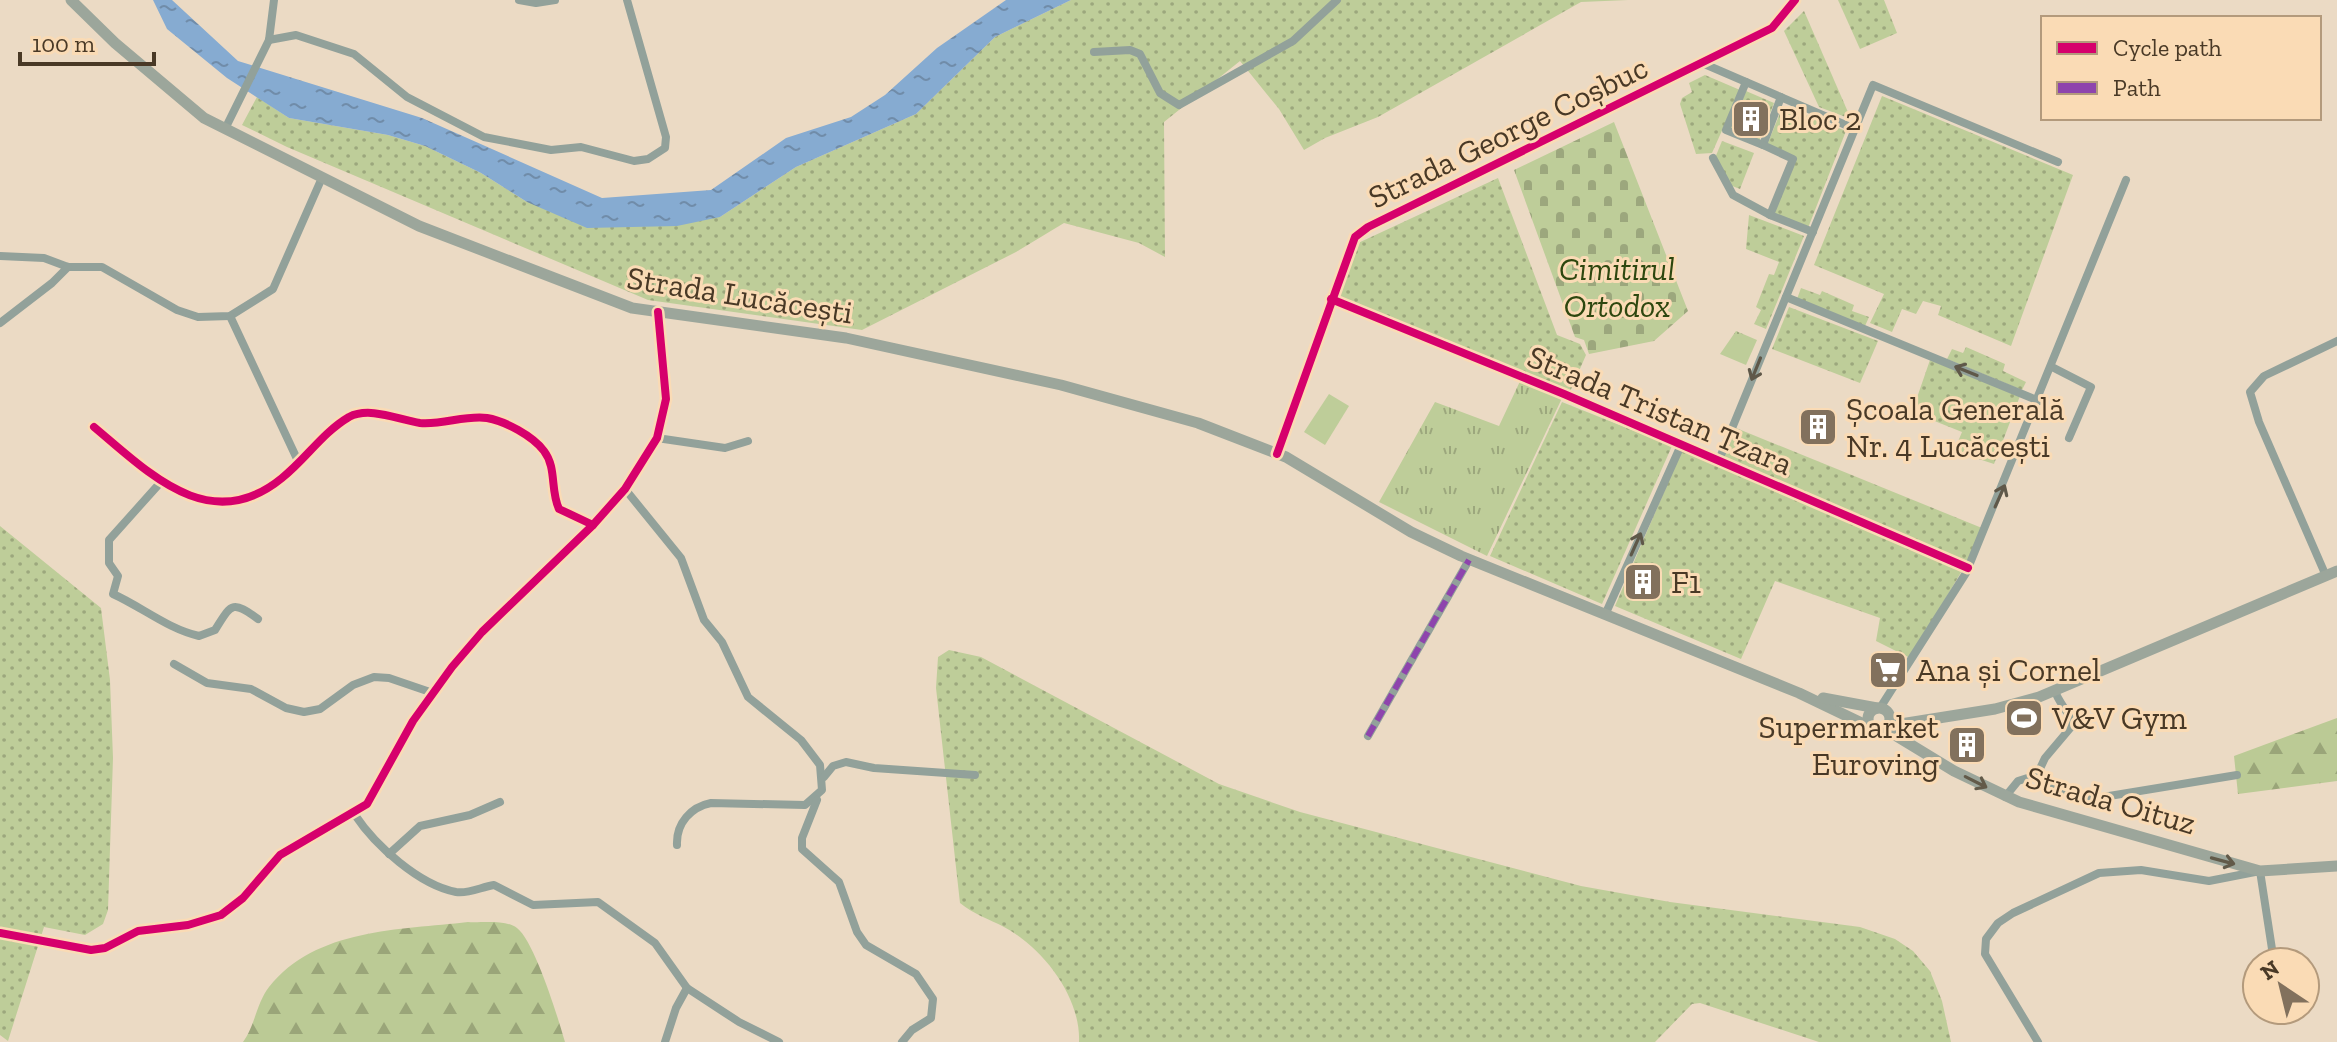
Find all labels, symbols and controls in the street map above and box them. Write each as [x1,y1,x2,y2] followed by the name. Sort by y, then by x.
[20,16,154,66] scale bar
[2041,16,2321,120] legend
[32,29,95,58] text: 100 m
[2113,33,2222,62] text: Cycle path
[1362,48,1654,216] street label: Strada George Coșbuc
[2113,73,2161,102] text: Path
[1730,98,1772,140] building icon: Bloc 2
[1779,100,1862,138] place label: Bloc 2
[1559,250,1675,325] park label: Cimitirul Ortodox
[624,258,856,332] street label: Strada Lucăcești
[1522,337,1798,483] street label: Strada Tristan Tzara
[1748,357,1763,381] one-way arrow
[1954,363,1979,377] one-way arrow
[1846,390,2064,465] place label: Școala Generală Nr. 4 Lucăcești
[1797,406,1839,448] building icon: Școala Generală Nr. 4 Lucăcești
[1993,484,2008,509] one-way arrow
[1630,532,1645,557] one-way arrow
[1622,561,1664,603] building icon: F1
[1671,563,1701,601] place label: F1
[1867,649,1909,691] supermarket icon: Ana și Cornel
[1916,651,2100,689] place label: Ana și Cornel
[2003,697,2045,739] sports icon: V&V Gym
[2051,699,2187,737] place label: V&V Gym
[1759,708,1939,783] place label: Supermarket Euroving
[1946,724,1988,766] building icon: Supermarket Euroving
[2022,758,2200,842] street label: Strada Oituz
[1964,775,1988,790] one-way arrow
[2210,854,2236,869] one-way arrow
[2241,946,2321,1026] north arrow
[2255,954,2285,986] text: N

